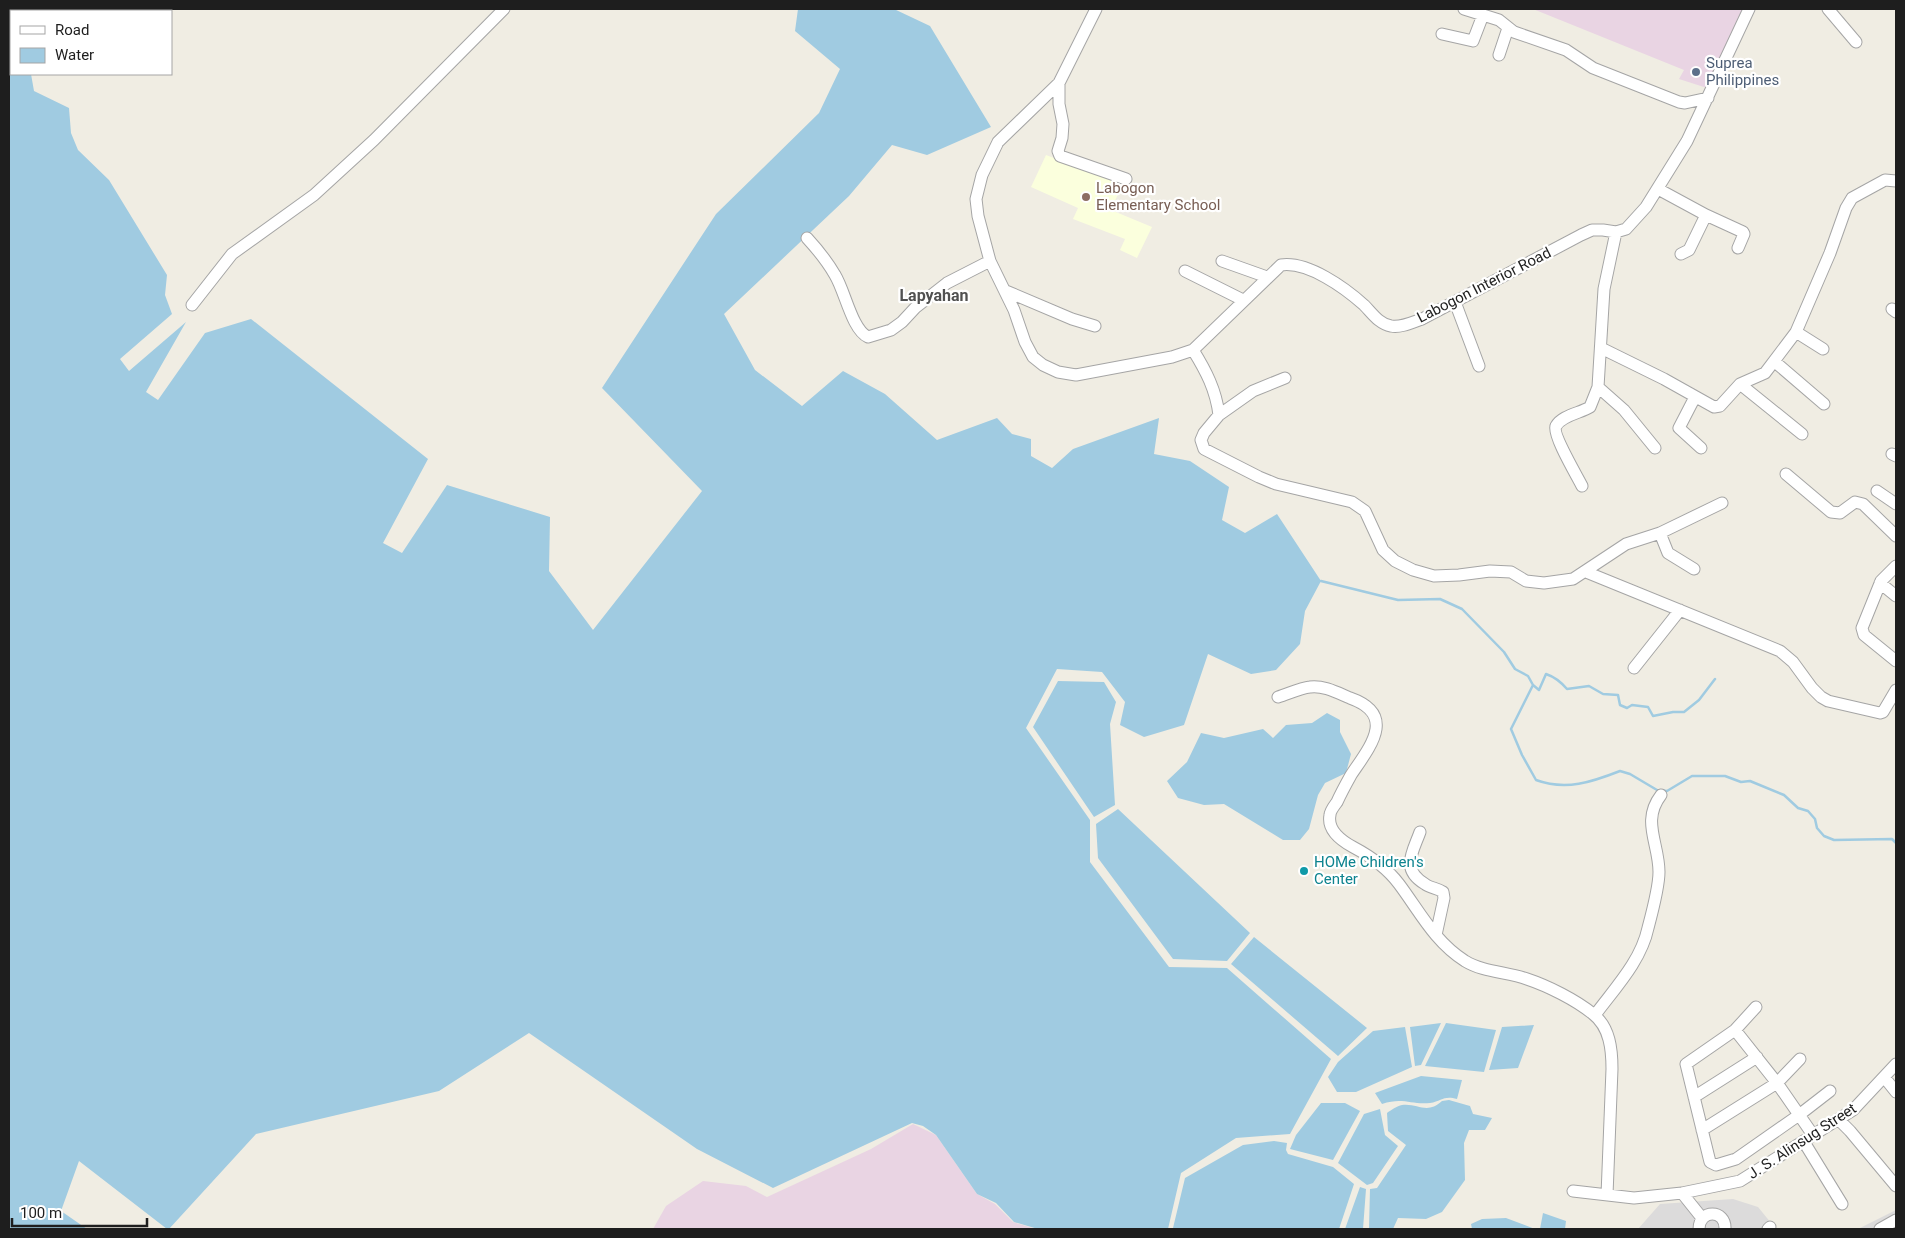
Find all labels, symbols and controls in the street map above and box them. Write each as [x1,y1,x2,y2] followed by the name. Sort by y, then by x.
[10,10,172,75] legend
[55,21,89,39] text: Road
[55,46,94,64] text: Water
[1706,54,1779,89] place label: Suprea Philippines
[1690,66,1702,78] marker: Suprea Philippines
[1096,179,1220,214] place label: Labogon Elementary School
[1080,191,1092,203] marker: Labogon Elementary School
[1414,243,1554,327] street label: Labogon Interior Road
[899,286,969,305] district label: Lapyahan
[1314,853,1424,888] place label: HOMe Children's Center
[1298,865,1310,877] marker: HOMe Children's Center
[1744,1099,1860,1183] street label: J. S. Alinsug Street
[12,1196,148,1228] scale bar
[20,1204,62,1222] text: 100 m

